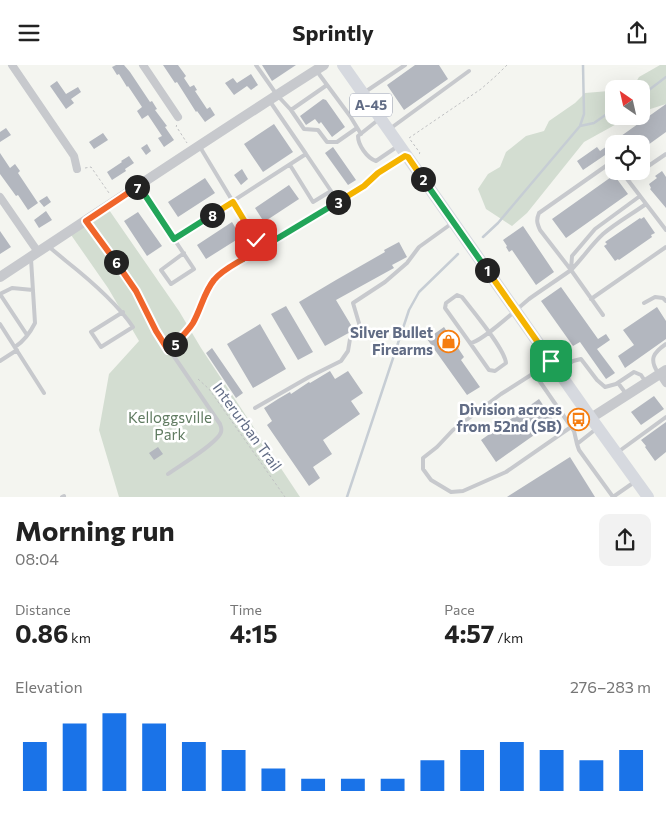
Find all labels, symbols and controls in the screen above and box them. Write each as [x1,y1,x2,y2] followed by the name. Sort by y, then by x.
[15,19,43,47] icon: menu
[292,19,374,46] text: Sprintly
[623,19,651,47] icon: share
[605,80,650,125] north arrow
[605,80,650,180] map controls
[350,93,392,117] road number: A-45
[605,135,650,180] button: locate
[410,167,436,191] pin: 2
[420,171,427,188] text: 2
[124,175,150,199] pin: 7
[134,179,141,196] text: 7
[326,189,350,215] pin: 3
[334,194,343,211] text: 3
[200,203,224,227] pin: 8
[208,207,217,224] text: 8
[235,219,277,261] pin
[242,226,270,254] icon: check
[104,249,128,275] pin: 6
[112,254,121,271] text: 6
[474,257,500,283] pin: 1
[484,262,491,279] text: 1
[350,323,433,358] place label: Silver Bullet Firearms
[437,330,461,354] shop icon: Silver Bullet Firearms
[162,331,188,357] pin: 5
[171,336,180,353] text: 5
[530,340,572,382] pin
[537,347,565,375] icon: arrive
[210,379,286,474] street label: Interurban Trail
[456,400,562,435] place label: Division across from 52nd (SB)
[566,407,590,431] bus stop icon: Division across from 52nd (SB)
[128,408,212,443] park label: Kelloggsville Park
[15,513,175,547] text: Morning run
[599,514,651,566] button: share
[15,549,59,568] text: 08:04
[15,601,71,618] text: Distance
[230,601,262,618] text: Time
[444,601,475,618] text: Pace
[15,618,68,648] text: 0.86
[230,618,278,648] text: 4:15
[444,618,495,648] text: 4:57
[68,629,91,646] text: km
[495,629,523,646] text: /km
[15,677,83,696] text: Elevation
[570,677,651,696] text: 276–283 m

